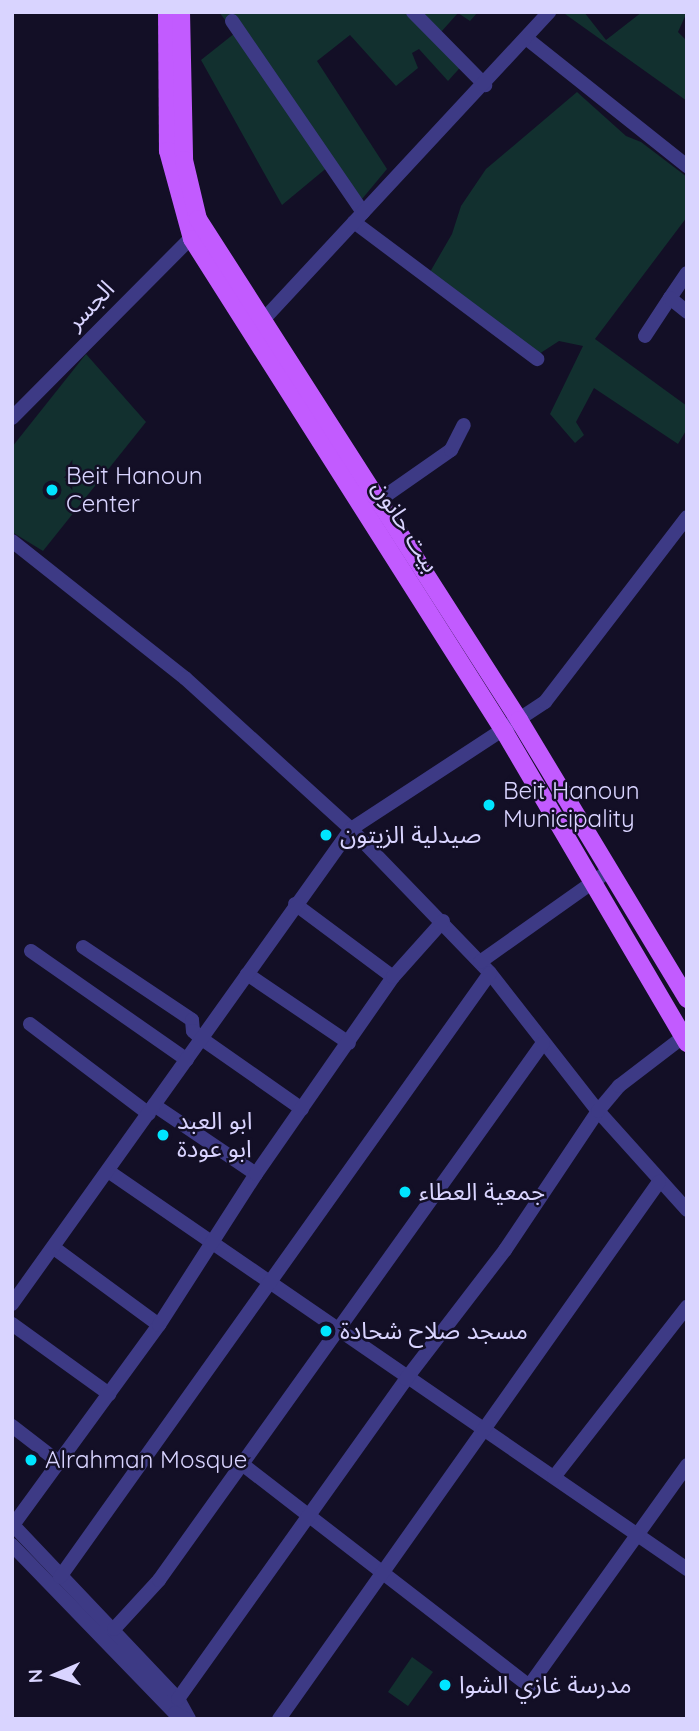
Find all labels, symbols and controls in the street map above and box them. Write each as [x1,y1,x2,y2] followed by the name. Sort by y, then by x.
[60,274,120,336] street label: الجسر
[66,462,203,518] place label: Beit Hanoun Center
[366,474,446,578] street label: بيت حانون
[44,482,60,498] marker: Beit Hanoun Center
[503,777,640,833] place label: Beit Hanoun Municipality
[481,797,497,813] marker: Beit Hanoun Municipality
[340,821,481,849] place label: صيدلية الزيتون
[318,827,334,843] marker: صيدلية الزيتون
[177,1107,253,1163] place label: ابو العبد ابو عودة
[155,1127,171,1143] marker: ابو العبد ابو عودة
[419,1178,545,1206] place label: جمعية العطاء
[397,1184,413,1200] marker: جمعية العطاء
[340,1317,528,1345] place label: مسجد صلاح شحادة
[318,1323,334,1339] marker: مسجد صلاح شحادة
[45,1446,247,1474] place label: Alrahman Mosque
[23,1452,39,1468] marker: Alrahman Mosque
[21,1640,91,1710] north arrow
[23,1668,47,1684] text: N
[459,1671,632,1699] place label: مدرسة غازي الشوا
[437,1677,453,1693] marker: مدرسة غازي الشوا

